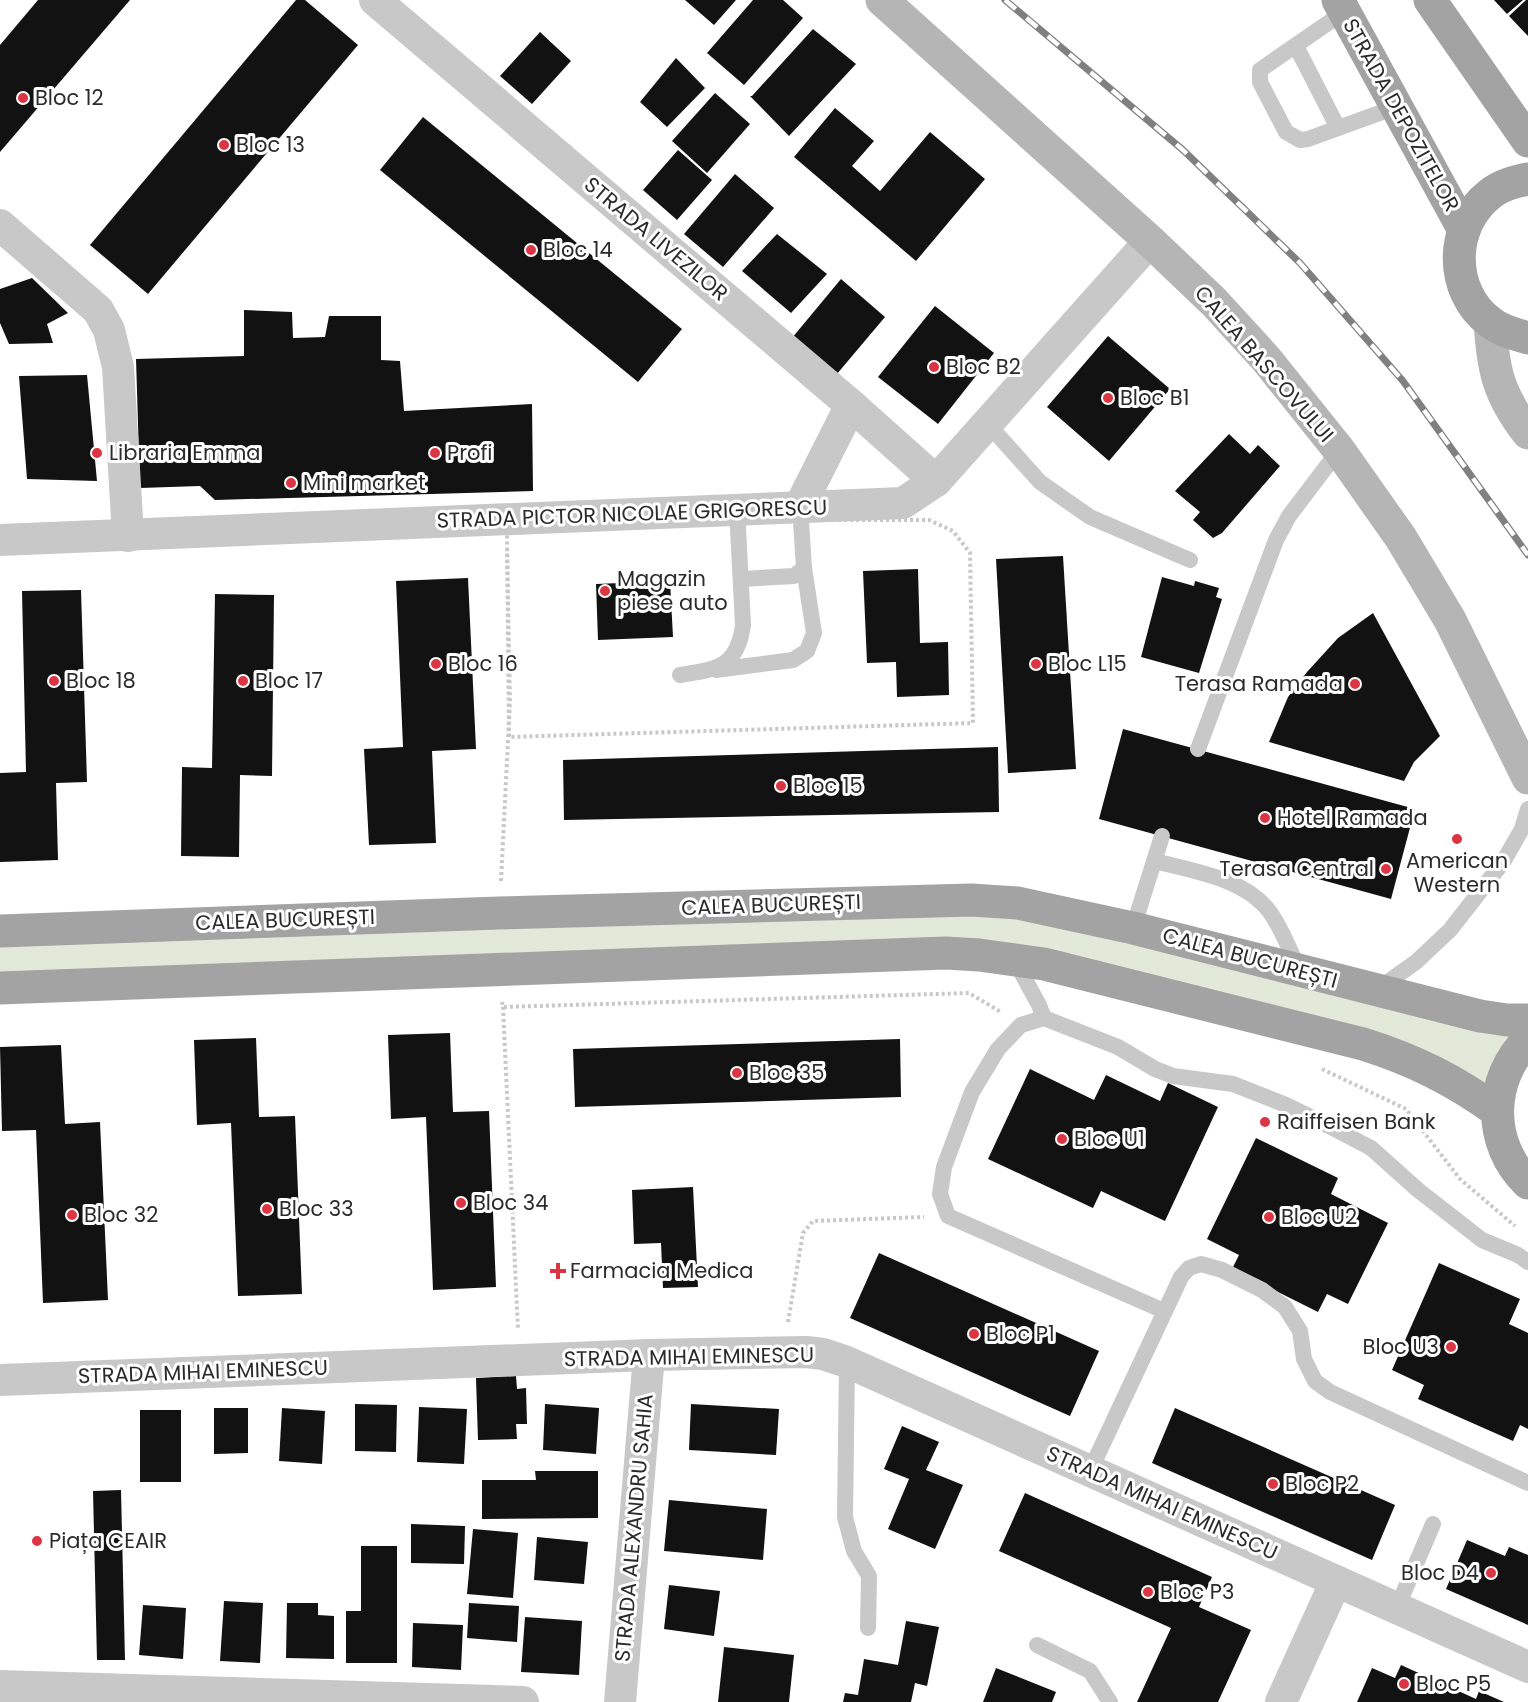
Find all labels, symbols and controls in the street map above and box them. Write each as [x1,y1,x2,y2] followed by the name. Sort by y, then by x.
[1336,13,1467,216] street label: STRADA DEPOZITELOR
[35,83,104,112] place label: Bloc 12
[16,91,30,105] marker: Bloc 12
[236,130,305,159] place label: Bloc 13
[217,138,231,152] marker: Bloc 13
[578,170,734,307] street label: STRADA LIVEZILOR
[543,235,613,264] place label: Bloc 14
[524,243,538,257] marker: Bloc 14
[1188,279,1341,448] street label: CALEA BASCOVULUI
[946,352,1021,381] place label: Bloc B2
[927,360,941,374] marker: Bloc B2
[1120,383,1189,412] place label: Bloc B1
[1101,391,1115,405] marker: Bloc B1
[109,438,261,467] place label: Libraria Emma
[447,438,493,467] place label: Profi
[90,446,104,460] marker: Libraria Emma
[428,446,442,460] marker: Profi
[303,468,426,497] place label: Mini market
[284,476,298,490] marker: Mini market
[436,492,828,535] street label: STRADA PICTOR NICOLAE GRIGORESCU
[617,564,728,617] place label: Magazin piese auto
[598,584,612,598] marker: Magazin piese auto
[448,649,518,678] place label: Bloc 16
[1048,649,1127,678] place label: Bloc L15
[429,657,443,671] marker: Bloc 16
[1029,657,1043,671] marker: Bloc L15
[66,666,136,695] place label: Bloc 18
[255,666,323,695] place label: Bloc 17
[1175,669,1343,698] place label: Terasa Ramada
[47,674,61,688] marker: Bloc 18
[236,674,250,688] marker: Bloc 17
[1348,677,1362,691] marker: Terasa Ramada
[793,771,863,800] place label: Bloc 15
[774,779,788,793] marker: Bloc 15
[1277,803,1428,832] place label: Hotel Ramada
[1258,811,1272,825] marker: Hotel Ramada
[1450,832,1464,846] marker: American Western
[1406,846,1508,899] place label: American Western
[1219,854,1374,883] place label: Terasa Central
[1379,862,1393,876] marker: Terasa Central
[681,887,861,922] street label: CALEA BUCUREȘTI
[195,902,375,937] street label: CALEA BUCUREȘTI
[1160,920,1341,995] street label: CALEA BUCUREȘTI
[749,1058,824,1087] place label: Bloc 35
[730,1066,744,1080] marker: Bloc 35
[1277,1107,1436,1136] place label: Raiffeisen Bank
[1258,1115,1272,1129] marker: Raiffeisen Bank
[1074,1124,1145,1153] place label: Bloc U1
[1055,1132,1069,1146] marker: Bloc U1
[473,1188,548,1217] place label: Bloc 34
[279,1194,354,1223] place label: Bloc 33
[454,1196,468,1210] marker: Bloc 34
[84,1200,158,1229] place label: Bloc 32
[260,1202,274,1216] marker: Bloc 33
[1281,1202,1357,1231] place label: Bloc U2
[65,1208,79,1222] marker: Bloc 32
[1262,1210,1276,1224] marker: Bloc U2
[570,1256,754,1285] place label: Farmacia Medica
[551,1264,565,1278] marker: Farmacia Medica
[986,1319,1055,1348] place label: Bloc P1
[967,1327,981,1341] marker: Bloc P1
[1363,1332,1439,1361] place label: Bloc U3
[564,1340,814,1373] street label: STRADA MIHAI EMINESCU
[1444,1340,1458,1354] marker: Bloc U3
[77,1353,329,1390] street label: STRADA MIHAI EMINESCU
[607,1393,660,1663] street label: STRADA ALEXANDRU SAHIA
[1042,1438,1282,1567] street label: STRADA MIHAI EMINESCU
[1285,1469,1359,1498] place label: Bloc P2
[1266,1477,1280,1491] marker: Bloc P2
[49,1526,167,1555] place label: Piața CEAIR
[30,1534,44,1548] marker: Piața CEAIR
[1401,1558,1479,1587] place label: Bloc D4
[1484,1566,1498,1580] marker: Bloc D4
[1160,1577,1234,1606] place label: Bloc P3
[1141,1585,1155,1599] marker: Bloc P3
[1416,1669,1491,1698] place label: Bloc P5
[1397,1677,1411,1691] marker: Bloc P5

